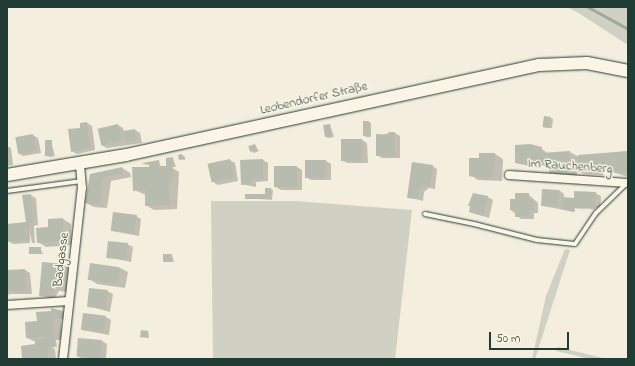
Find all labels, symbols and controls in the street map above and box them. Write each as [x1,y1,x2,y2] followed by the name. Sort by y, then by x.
[259,79,369,119] street label: Leobendorfer Straße
[527,156,613,178] street label: Im Rauchenberg
[51,232,73,288] street label: Badgasse
[491,324,571,350] scale bar
[496,330,520,348] text: 50 m

